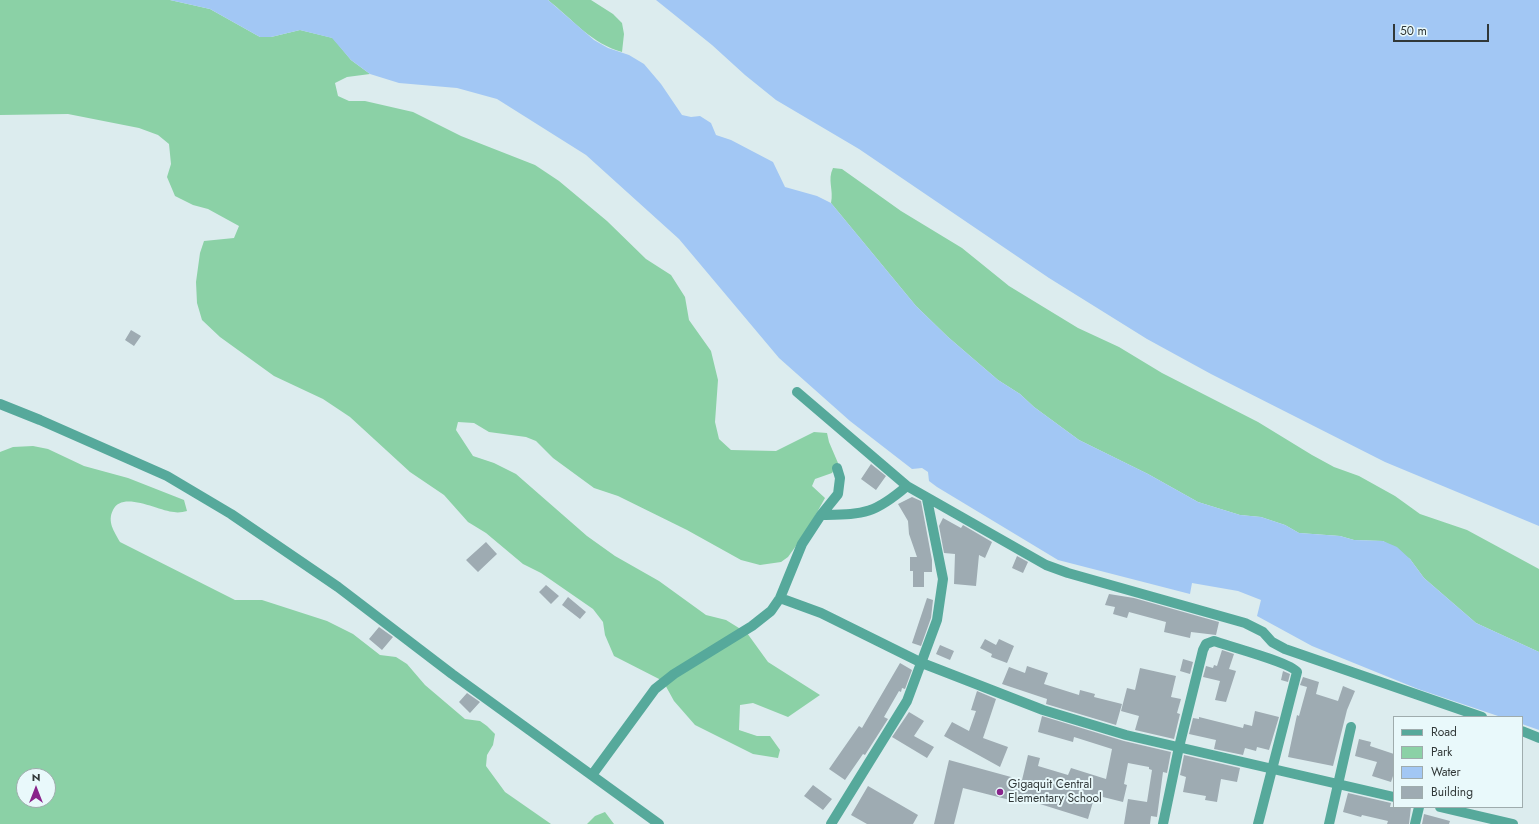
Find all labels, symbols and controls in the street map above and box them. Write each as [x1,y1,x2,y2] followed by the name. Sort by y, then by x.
[1395,16,1491,42] scale bar
[1400,22,1427,40] text: 50 m
[1393,716,1523,808] legend
[1431,723,1457,741] text: Road
[1431,743,1452,761] text: Park
[1431,763,1461,781] text: Water
[16,768,56,808] north arrow
[32,769,40,785] text: N
[1008,778,1102,806] place label: Gigaquit Central Elementary School
[1431,783,1473,801] text: Building
[995,787,1005,797] marker: Gigaquit Central Elementary School

